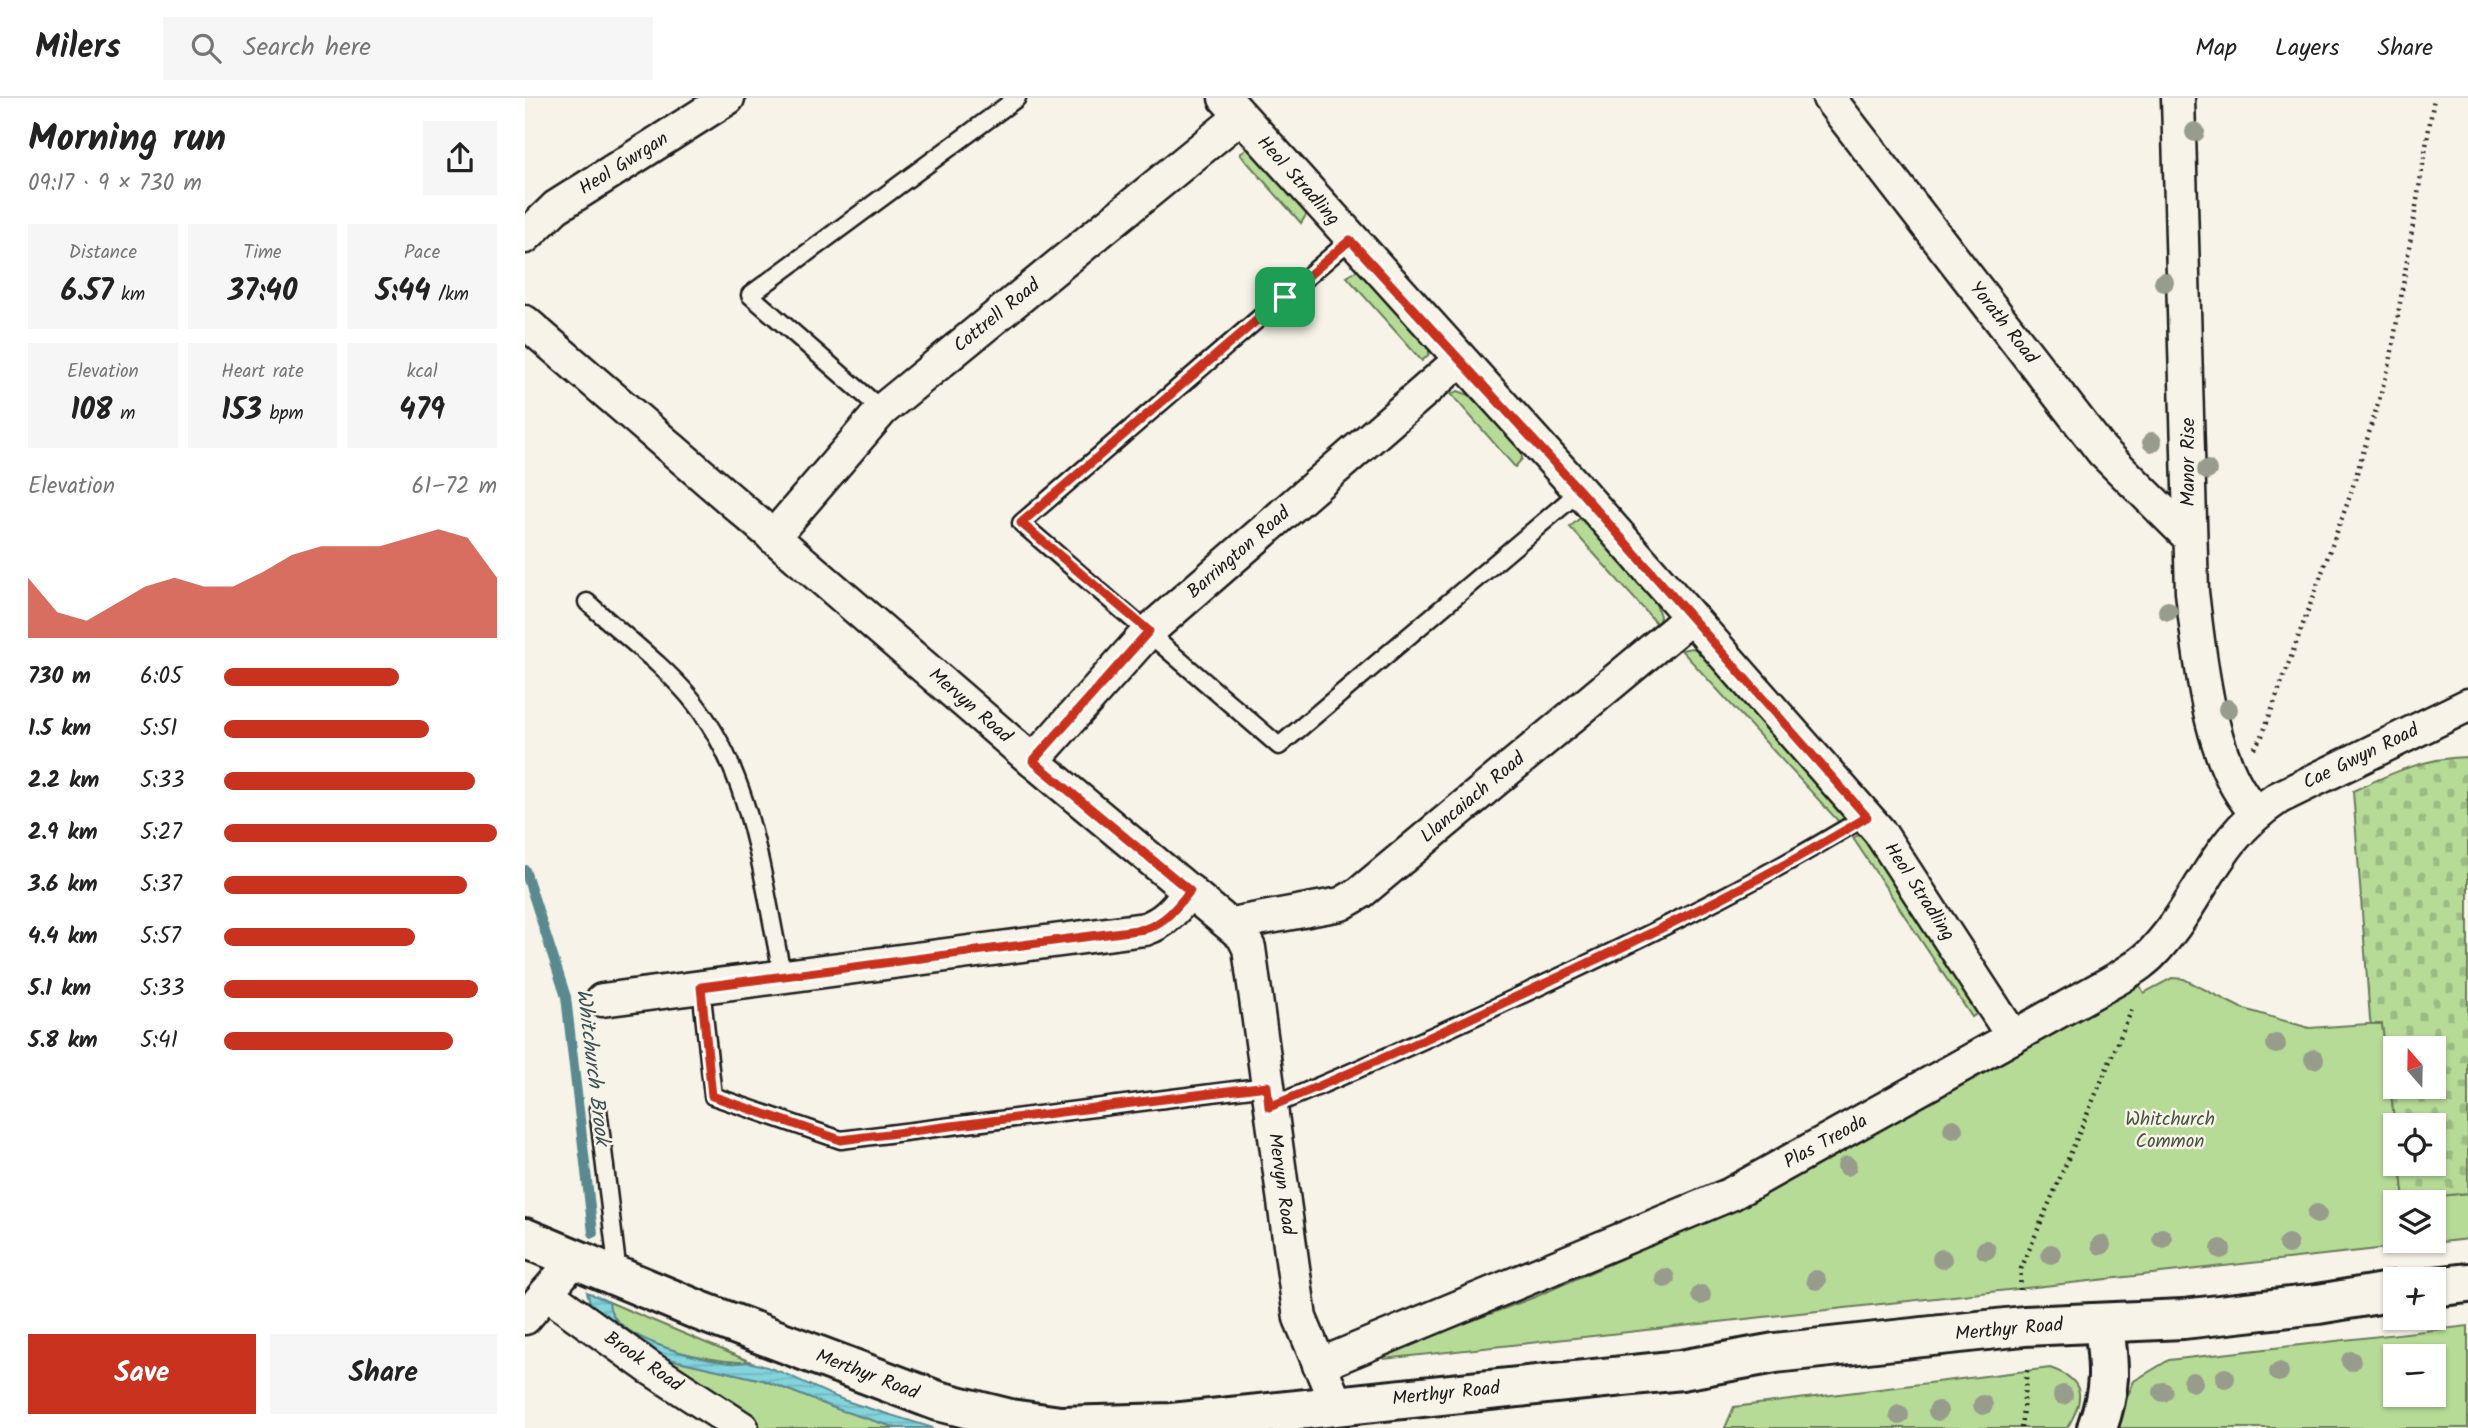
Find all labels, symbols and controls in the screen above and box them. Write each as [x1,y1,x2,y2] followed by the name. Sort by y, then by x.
[163,17,653,80] search box
[35,22,121,75] text: Milers
[243,27,371,69] text: Search here
[187,29,225,67] icon: search
[2195,29,2237,68] text: Map
[2275,29,2339,68] text: Layers
[2377,29,2433,68] text: Share
[28,110,226,170] text: Morning run
[423,121,497,195] button: share
[573,125,675,203] street label: Heol Gwrgan
[1249,129,1347,233] street label: Heol Stradling
[28,166,202,202] text: 09:17 · 9 × 730 m
[69,238,137,268] text: Distance
[243,238,282,268] text: Time
[404,238,440,268] text: Pace
[1255,267,1315,327] pin
[61,268,113,316] text: 6.57
[228,268,297,316] text: 37:40
[375,268,431,316] text: 5:44
[947,271,1047,361] street label: Cottrell Road
[1961,275,2045,371] street label: Yorath Road
[1266,278,1304,316] icon: arrive
[113,280,145,310] text: km
[431,280,469,310] text: /km
[67,357,139,387] text: Elevation
[221,357,304,387] text: Heart rate
[407,357,438,387] text: kcal
[70,387,113,435] text: 108
[221,387,262,435] text: 153
[399,387,445,435] text: 479
[113,399,135,429] text: m
[262,399,304,429] text: bpm
[2174,417,2204,506] street label: Manor Rise
[28,469,115,505] text: Elevation
[411,469,497,505] text: 61–72 m
[1180,499,1298,607] street label: Barrington Road
[28,659,91,695] text: 730 m
[140,659,182,695] text: 6:05
[921,661,1019,751] street label: Mervyn Road
[28,711,91,747] text: 1.5 km
[140,711,178,747] text: 5:51
[2298,716,2424,798] street label: Cae Gwyn Road
[1414,745,1533,851] street label: Llancaiach Road
[28,763,99,799] text: 2.2 km
[140,763,184,799] text: 5:33
[28,815,98,851] text: 2.9 km
[140,815,182,851] text: 5:27
[1876,837,1962,947] street label: Heol Stradling
[28,867,98,903] text: 3.6 km
[140,867,182,903] text: 5:37
[28,919,98,955] text: 4.4 km
[140,919,181,955] text: 5:57
[28,971,91,1007] text: 5.1 km
[140,971,184,1007] text: 5:33
[566,987,618,1150] water label: Whitchurch Brook
[28,1023,98,1059] text: 5.8 km
[140,1023,178,1059] text: 5:41
[2383,1036,2447,1099] north arrow
[2383,1036,2446,1407] map controls
[2125,1105,2215,1157] park label: Whitchurch Common
[1779,1107,1873,1177] street label: Plas Treoda
[2383,1113,2446,1176] button: locate
[1259,1131,1303,1237] street label: Mervyn Road
[2383,1190,2446,1253] button: layers
[2383,1267,2446,1330] button: +
[1954,1310,2065,1350] street label: Merthyr Road
[597,1324,689,1400] street label: Brook Road
[28,1334,256,1414] button: Save
[270,1334,497,1414] button: Share
[811,1342,923,1409] street label: Merthyr Road
[2383,1344,2446,1407] button: −
[1391,1373,1502,1415] street label: Merthyr Road

